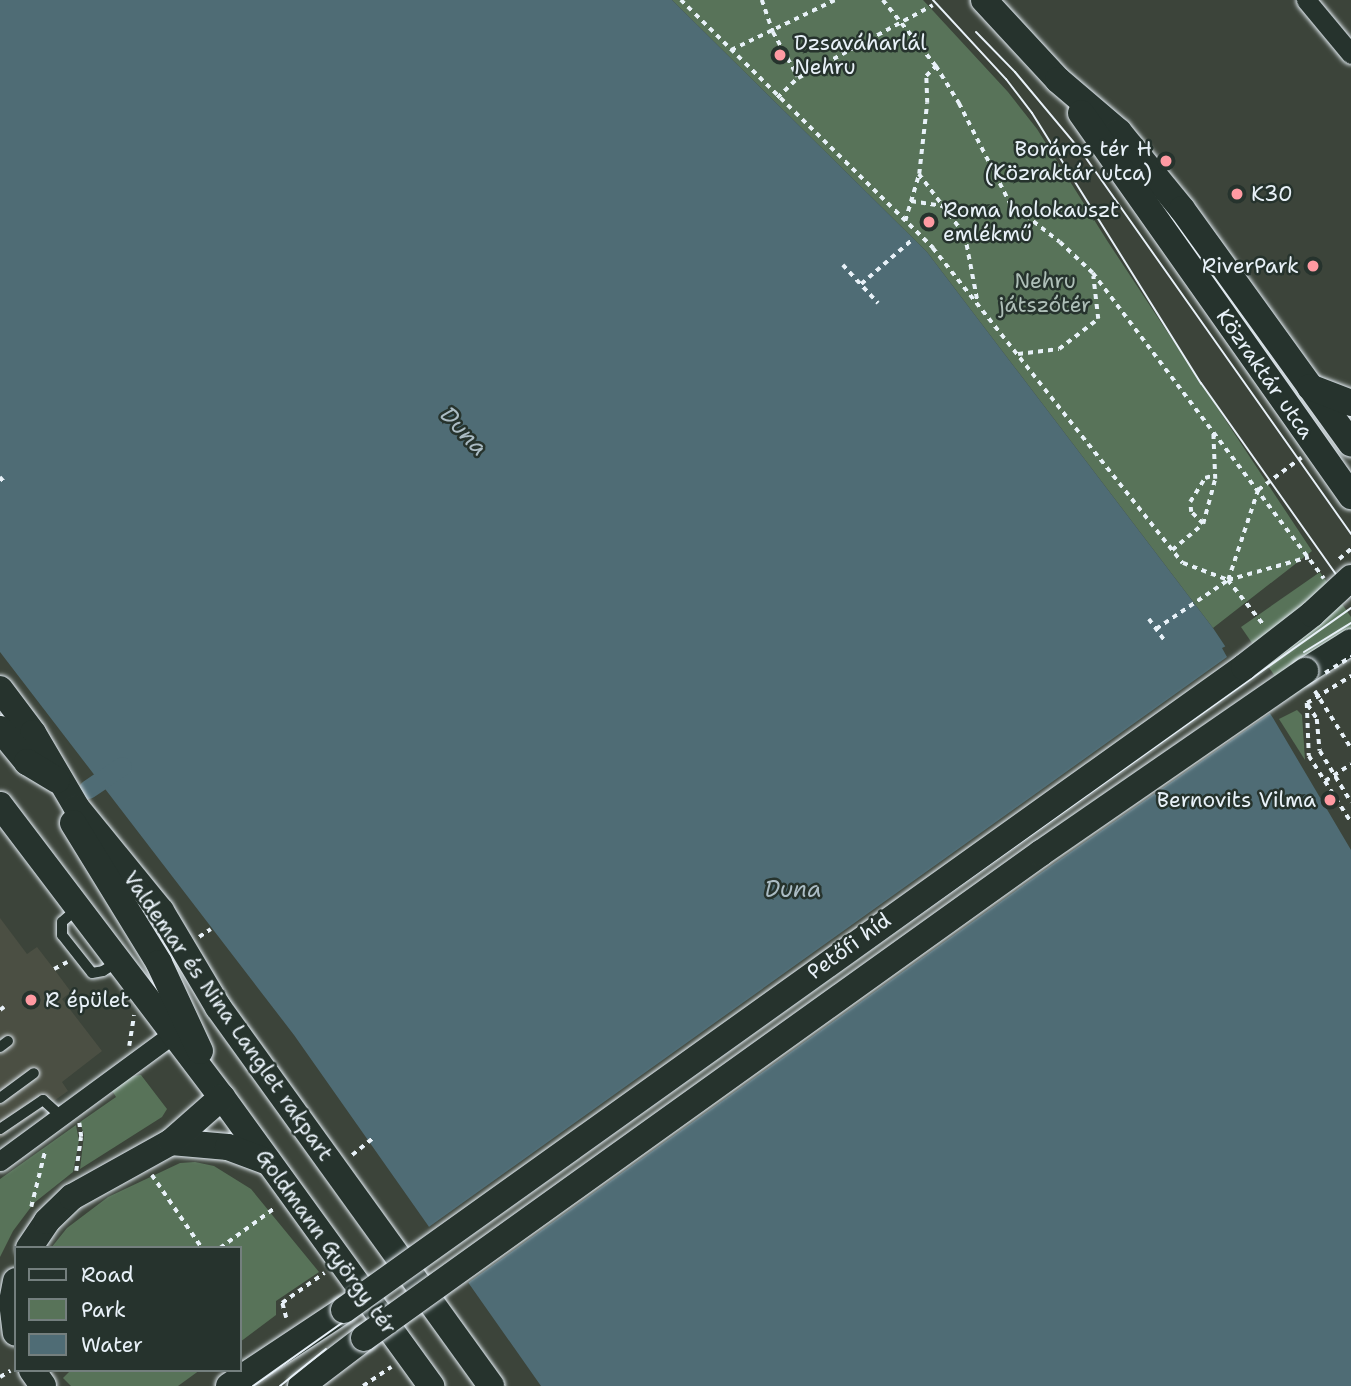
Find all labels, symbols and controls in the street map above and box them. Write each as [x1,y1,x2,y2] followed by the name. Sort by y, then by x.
[794,30,927,80] place label: Dzsaváharlál Nehru
[772,47,788,63] marker: Dzsaváharlál Nehru
[984,136,1152,186] place label: Boráros tér H (Közraktár utca)
[1158,153,1174,169] marker: Boráros tér H (Közraktár utca)
[1251,181,1293,207] place label: K30
[1229,186,1245,202] marker: K30
[943,197,1119,247] place label: Roma holokauszt emlékmű
[921,214,937,230] marker: Roma holokauszt emlékmű
[1202,253,1299,279] place label: RiverPark
[1305,258,1321,274] marker: RiverPark
[999,268,1091,318] park label: Nehru játszótér
[1211,304,1319,444] street label: Közraktár utca
[434,401,494,461] water label: Duna
[1157,787,1316,813] place label: Bernovits Vilma
[1322,792,1338,808] marker: Bernovits Vilma
[118,866,338,1166] street label: Valdemar és Nina Langlet rakpart
[764,875,822,903] water label: Duna
[802,907,896,985] street label: Petőfi híd
[45,987,129,1013] place label: R épület
[23,992,39,1008] marker: R épület
[250,1144,402,1340] street label: Goldmann György tér
[14,1246,242,1372] legend
[81,1261,134,1289] text: Road
[81,1296,126,1324] text: Park
[81,1331,143,1359] text: Water

